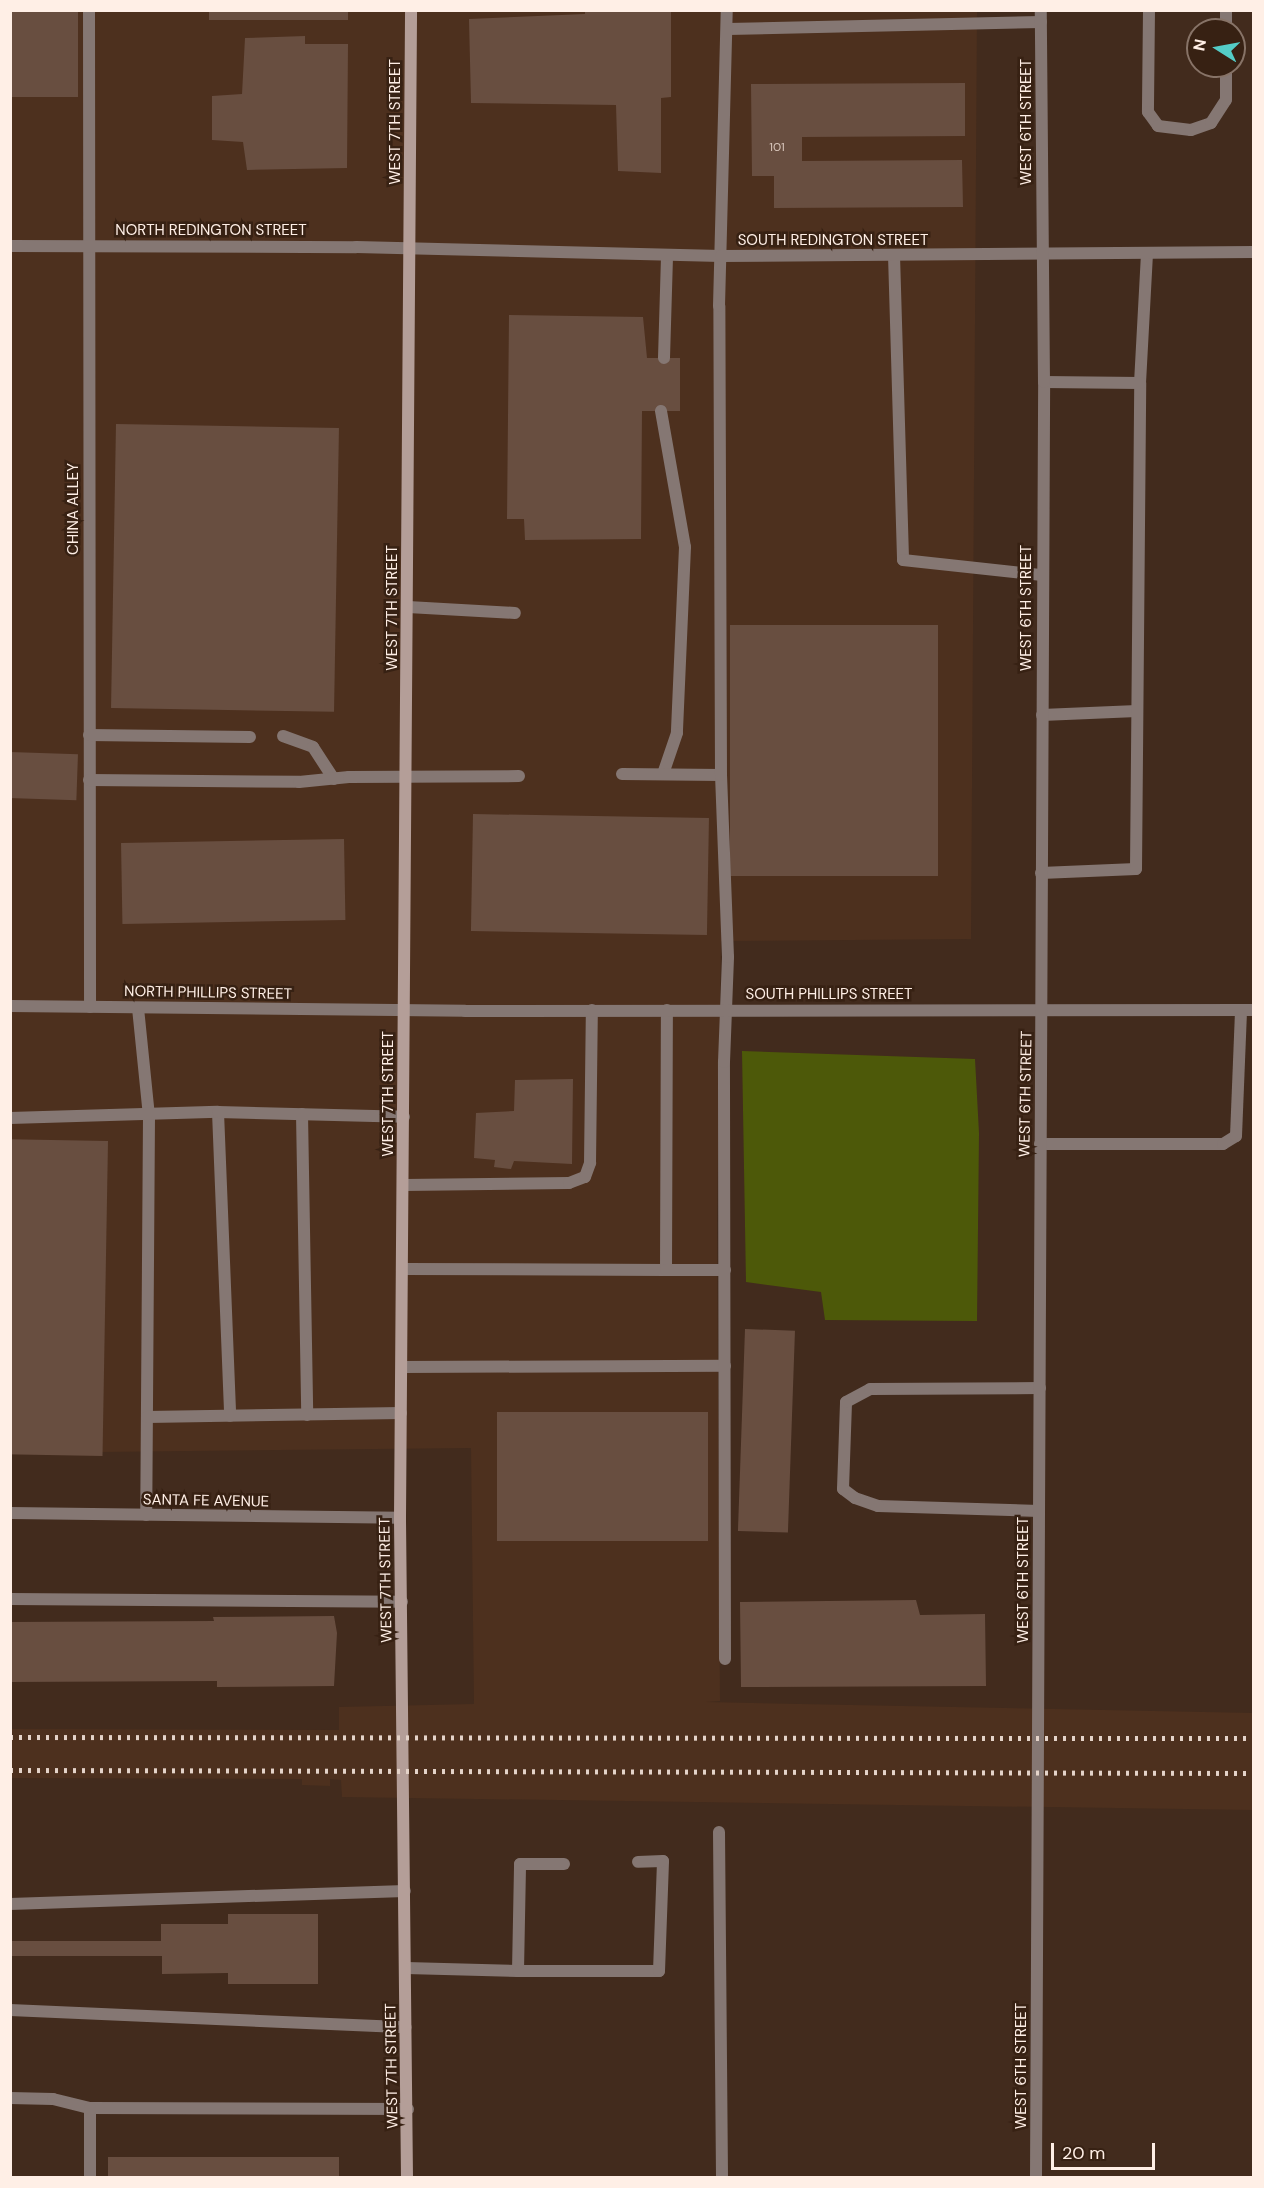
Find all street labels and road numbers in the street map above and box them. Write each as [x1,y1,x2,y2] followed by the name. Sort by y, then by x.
[387,59,405,185] street label: WEST 7TH STREET
[1018,59,1036,185] street label: WEST 6TH STREET
[115,222,307,240] street label: NORTH REDINGTON STREET
[738,232,928,250] street label: SOUTH REDINGTON STREET
[65,463,83,555] street label: CHINA ALLEY
[384,545,402,671] street label: WEST 7TH STREET
[1018,545,1036,671] street label: WEST 6TH STREET
[124,983,292,1003] street label: NORTH PHILLIPS STREET
[745,986,913,1004] street label: SOUTH PHILLIPS STREET
[380,1031,398,1157] street label: WEST 7TH STREET
[1016,1031,1036,1157] street label: WEST 6TH STREET
[143,1491,269,1511] street label: SANTA FE AVENUE
[376,1517,396,1643] street label: WEST 7TH STREET
[1015,1517,1033,1643] street label: WEST 6TH STREET
[382,2003,402,2129] street label: WEST 7TH STREET
[1013,2003,1031,2129] street label: WEST 6TH STREET

